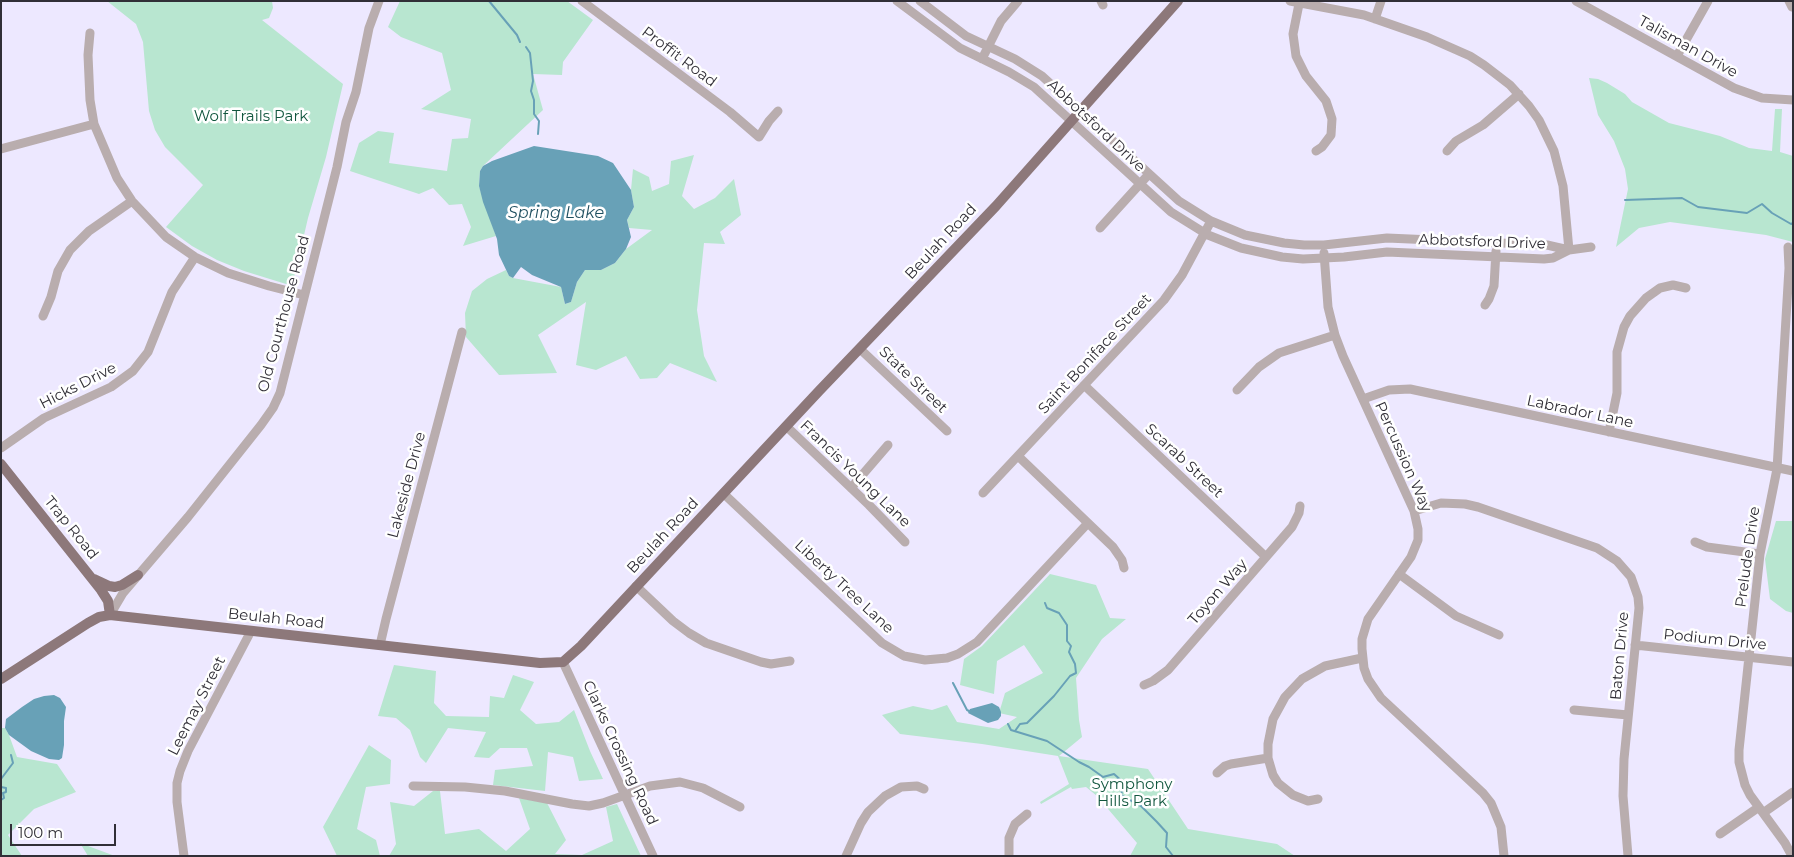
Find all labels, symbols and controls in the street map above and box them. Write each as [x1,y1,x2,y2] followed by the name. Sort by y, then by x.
[1635,12,1741,82] street label: Talisman Drive
[638,23,720,91] street label: Proffit Road
[1043,76,1149,176] street label: Abbotsford Drive
[194,108,308,126] park label: Wolf Trails Park
[901,201,981,283] street label: Beulah Road
[508,203,604,223] water label: Spring Lake
[1418,231,1546,253] street label: Abbotsford Drive
[254,233,314,395] street label: Old Courthouse Road
[1035,290,1155,418] street label: Saint Boniface Street
[875,343,951,417] street label: State Street
[37,359,119,413] street label: Hicks Drive
[1525,392,1635,432] street label: Labrador Lane
[1371,399,1435,515] street label: Percussion Way
[796,417,914,531] street label: Francis Young Lane
[1141,420,1227,502] street label: Scarab Street
[384,430,430,540] street label: Lakeside Drive
[40,493,102,563] street label: Trap Road
[623,495,703,577] street label: Beulah Road
[1732,505,1764,609] street label: Prelude Drive
[791,536,897,638] street label: Liberty Tree Lane
[1185,556,1251,628] street label: Toyon Way
[227,605,325,633] street label: Beulah Road
[1607,611,1633,701] street label: Baton Drive
[1663,626,1767,654] street label: Podium Drive
[164,653,230,759] street label: Leemay Street
[579,678,661,828] street label: Clarks Crossing Road
[1092,776,1172,811] park label: Symphony Hills Park
[12,814,119,846] scale bar
[18,823,63,842] text: 100 m

